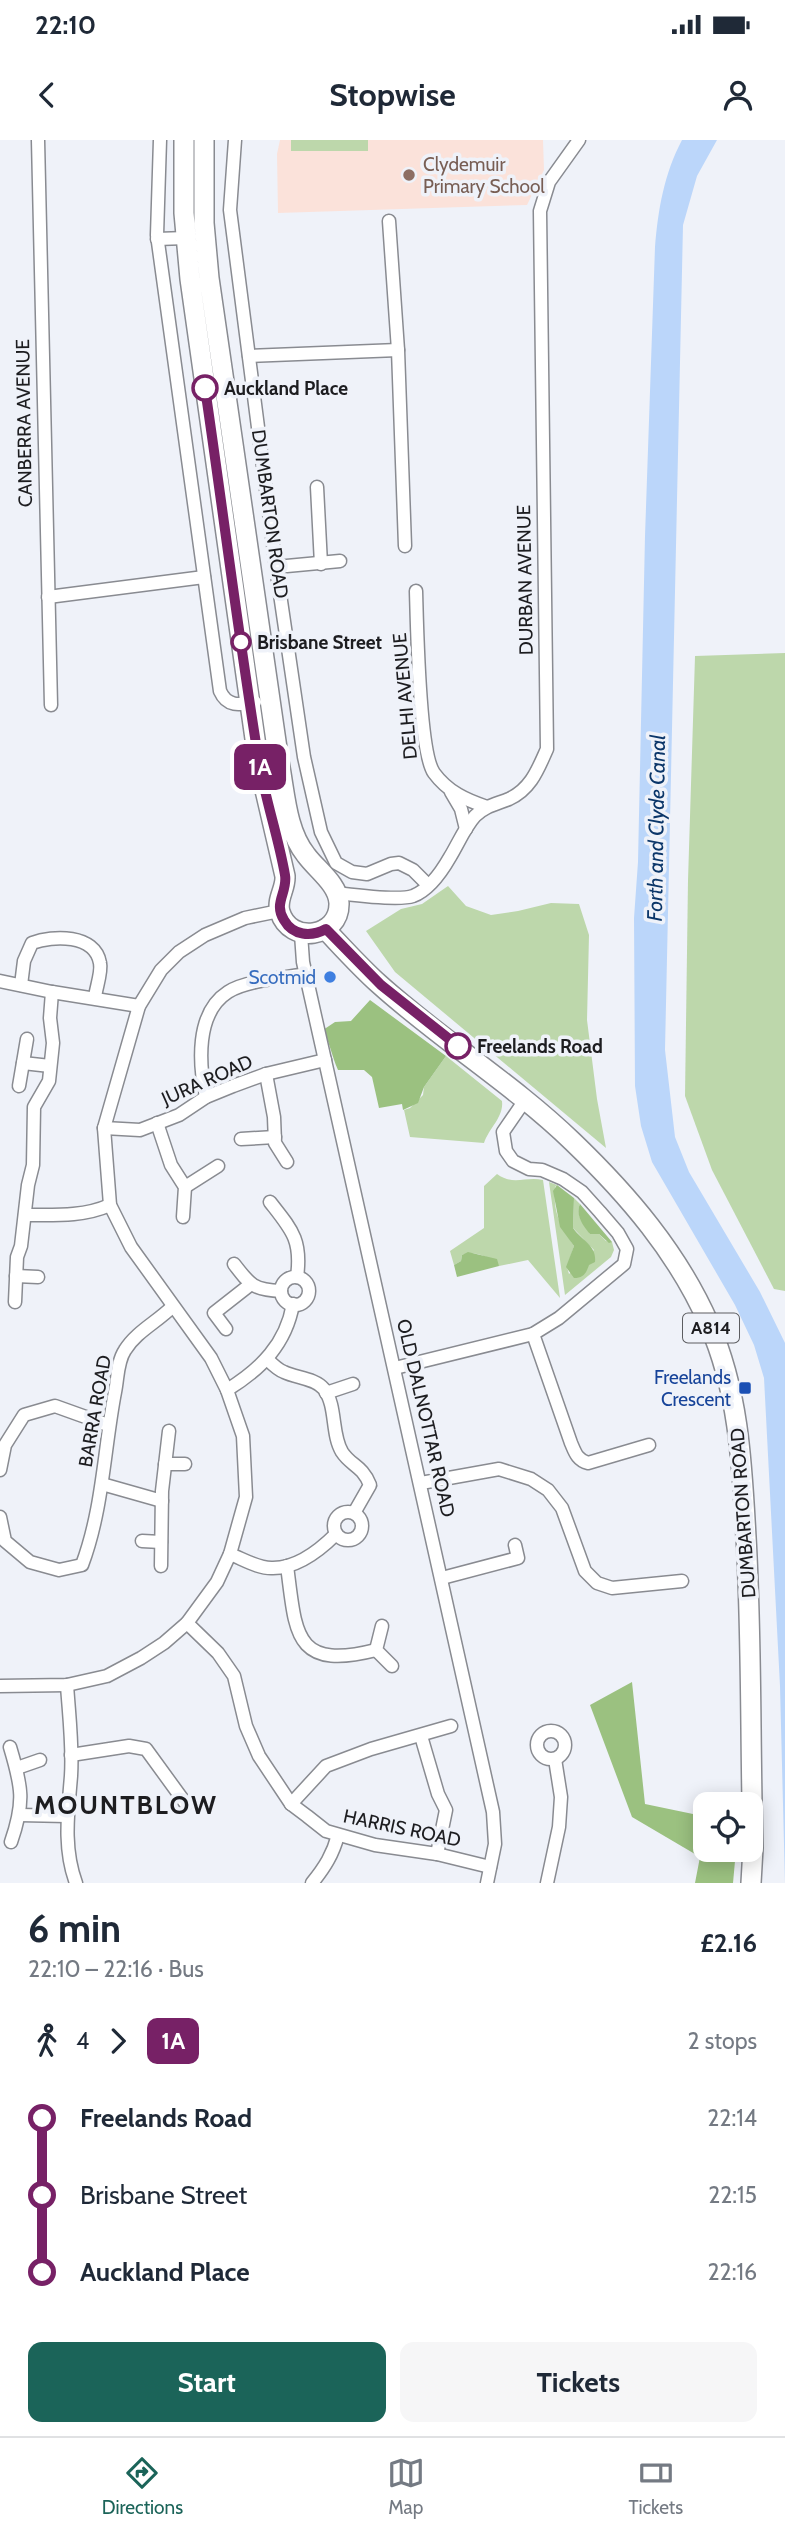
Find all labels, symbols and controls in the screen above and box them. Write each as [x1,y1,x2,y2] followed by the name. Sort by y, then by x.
[35,9,96,41] text: 22:10
[329,75,456,114] text: Stopwise
[28,76,66,114] icon: back
[719,76,757,114] icon: person
[423,153,545,198] place label: Clydemuir Primary School
[401,167,417,183] marker: Clydemuir Primary School
[11,339,37,507] street label: CANBERRA AVENUE
[192,375,218,401] marker: Auckland Place
[224,377,348,400] place label: Auckland Place
[247,428,293,600] street label: DUMBARTON ROAD
[512,505,538,655] street label: DURBAN AVENUE
[257,631,383,654] place label: Brisbane Street
[231,632,251,652] marker: Brisbane Street
[388,632,422,760] street label: DELHI AVENUE
[642,734,670,922] water label: Forth and Clyde Canal
[229,744,292,790] line badge: 1A
[248,752,272,781] text: 1A
[248,966,316,989] place label: Scotmid
[322,969,338,985] marker: Scotmid
[445,1033,471,1059] marker: Freelands Road
[477,1035,603,1058] place label: Freelands Road
[157,1050,256,1111] street label: JURA ROAD
[683,1314,739,1343] road number: A814
[392,1317,460,1519] street label: OLD DALNOTTAR ROAD
[74,1353,116,1469] street label: BARRA ROAD
[654,1366,732,1411] place label: Freelands Crescent
[737,1380,753,1396] marker: Freelands Crescent
[726,1427,760,1599] street label: DUMBARTON ROAD
[34,1789,218,1821] district label: MOUNTBLOW
[693,1792,763,1862] map controls
[693,1792,763,1862] button: locate
[341,1804,463,1852] street label: HARRIS ROAD
[28,1905,121,1952] text: 6 min
[700,1927,757,1959] text: £2.16
[28,1955,204,1983] text: 22:10 – 22:16 · Bus
[28,2022,66,2060] icon: walk
[99,2022,137,2060] icon: forward
[161,2026,185,2055] text: 1A
[76,2027,89,2055] text: 4
[688,2027,757,2055] text: 2 stops
[80,2102,252,2134] text: Freelands Road
[707,2104,757,2132] text: 22:14
[80,2179,247,2211] text: Brisbane Street
[708,2181,757,2209] text: 22:15
[80,2256,250,2288] text: Auckland Place
[708,2258,757,2286] text: 22:16
[28,2342,386,2422] button: Start
[400,2342,757,2422] button: Tickets
[102,2454,183,2519] tab: Directions
[387,2454,425,2519] tab: Map
[628,2454,683,2519] tab: Tickets

